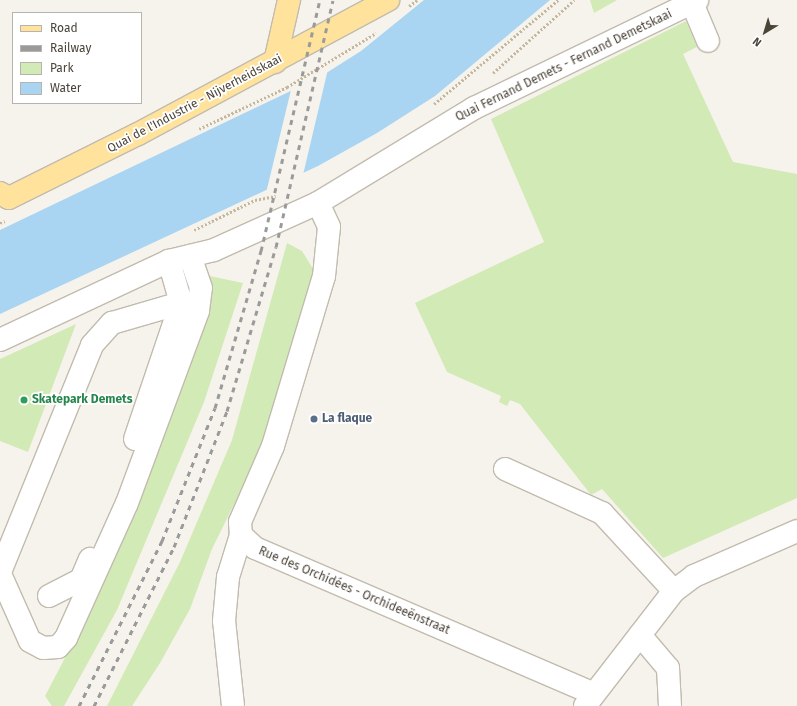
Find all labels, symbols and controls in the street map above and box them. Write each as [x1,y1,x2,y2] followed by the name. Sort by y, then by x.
[453,7,675,125] street label: Quai Fernand Demets - Fernand Demetskaai
[12,12,142,104] legend
[745,12,785,52] north arrow
[50,21,78,35] text: Road
[750,34,764,49] text: N
[50,41,91,55] text: Railway
[105,52,285,156] street label: Quai de l'Industrie - Nijverheidskaai
[50,61,74,75] text: Park
[50,81,81,95] text: Water
[32,393,132,407] place label: Skatepark Demets
[19,395,29,405] marker: Skatepark Demets
[322,412,372,426] place label: La flaque
[309,414,319,424] marker: La flaque
[256,544,452,638] street label: Rue des Orchidées - Orchideeënstraat

